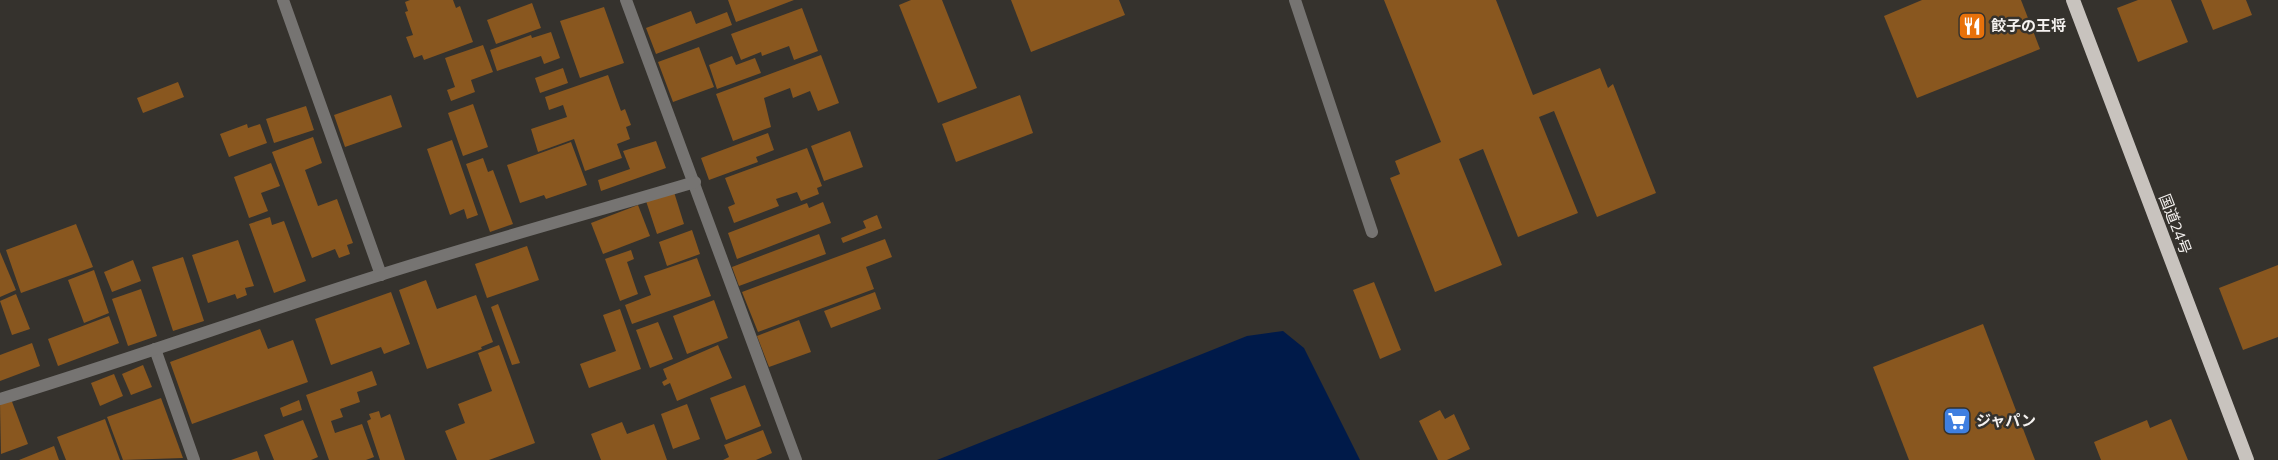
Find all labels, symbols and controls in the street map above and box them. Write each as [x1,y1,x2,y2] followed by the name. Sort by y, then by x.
[1957,11,1987,41] restaurant icon: 餃子の王将
[1991,16,2066,35] place label: 餃子の王将
[2155,191,2196,257] street label: 国道24号
[1942,406,1972,436] supermarket icon: ジャパン
[1976,411,2036,430] place label: ジャパン

